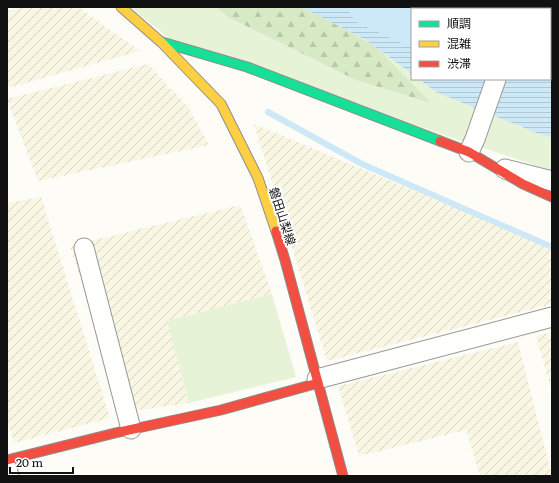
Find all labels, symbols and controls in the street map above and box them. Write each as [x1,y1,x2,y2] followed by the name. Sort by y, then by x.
[411,8,551,80] legend
[447,14,471,32] text: 順調
[447,34,471,52] text: 混雑
[447,54,471,72] text: 渋滞
[265,185,301,247] street label: 磐田山梨線
[10,449,73,475] scale bar
[16,453,43,471] text: 20 m

